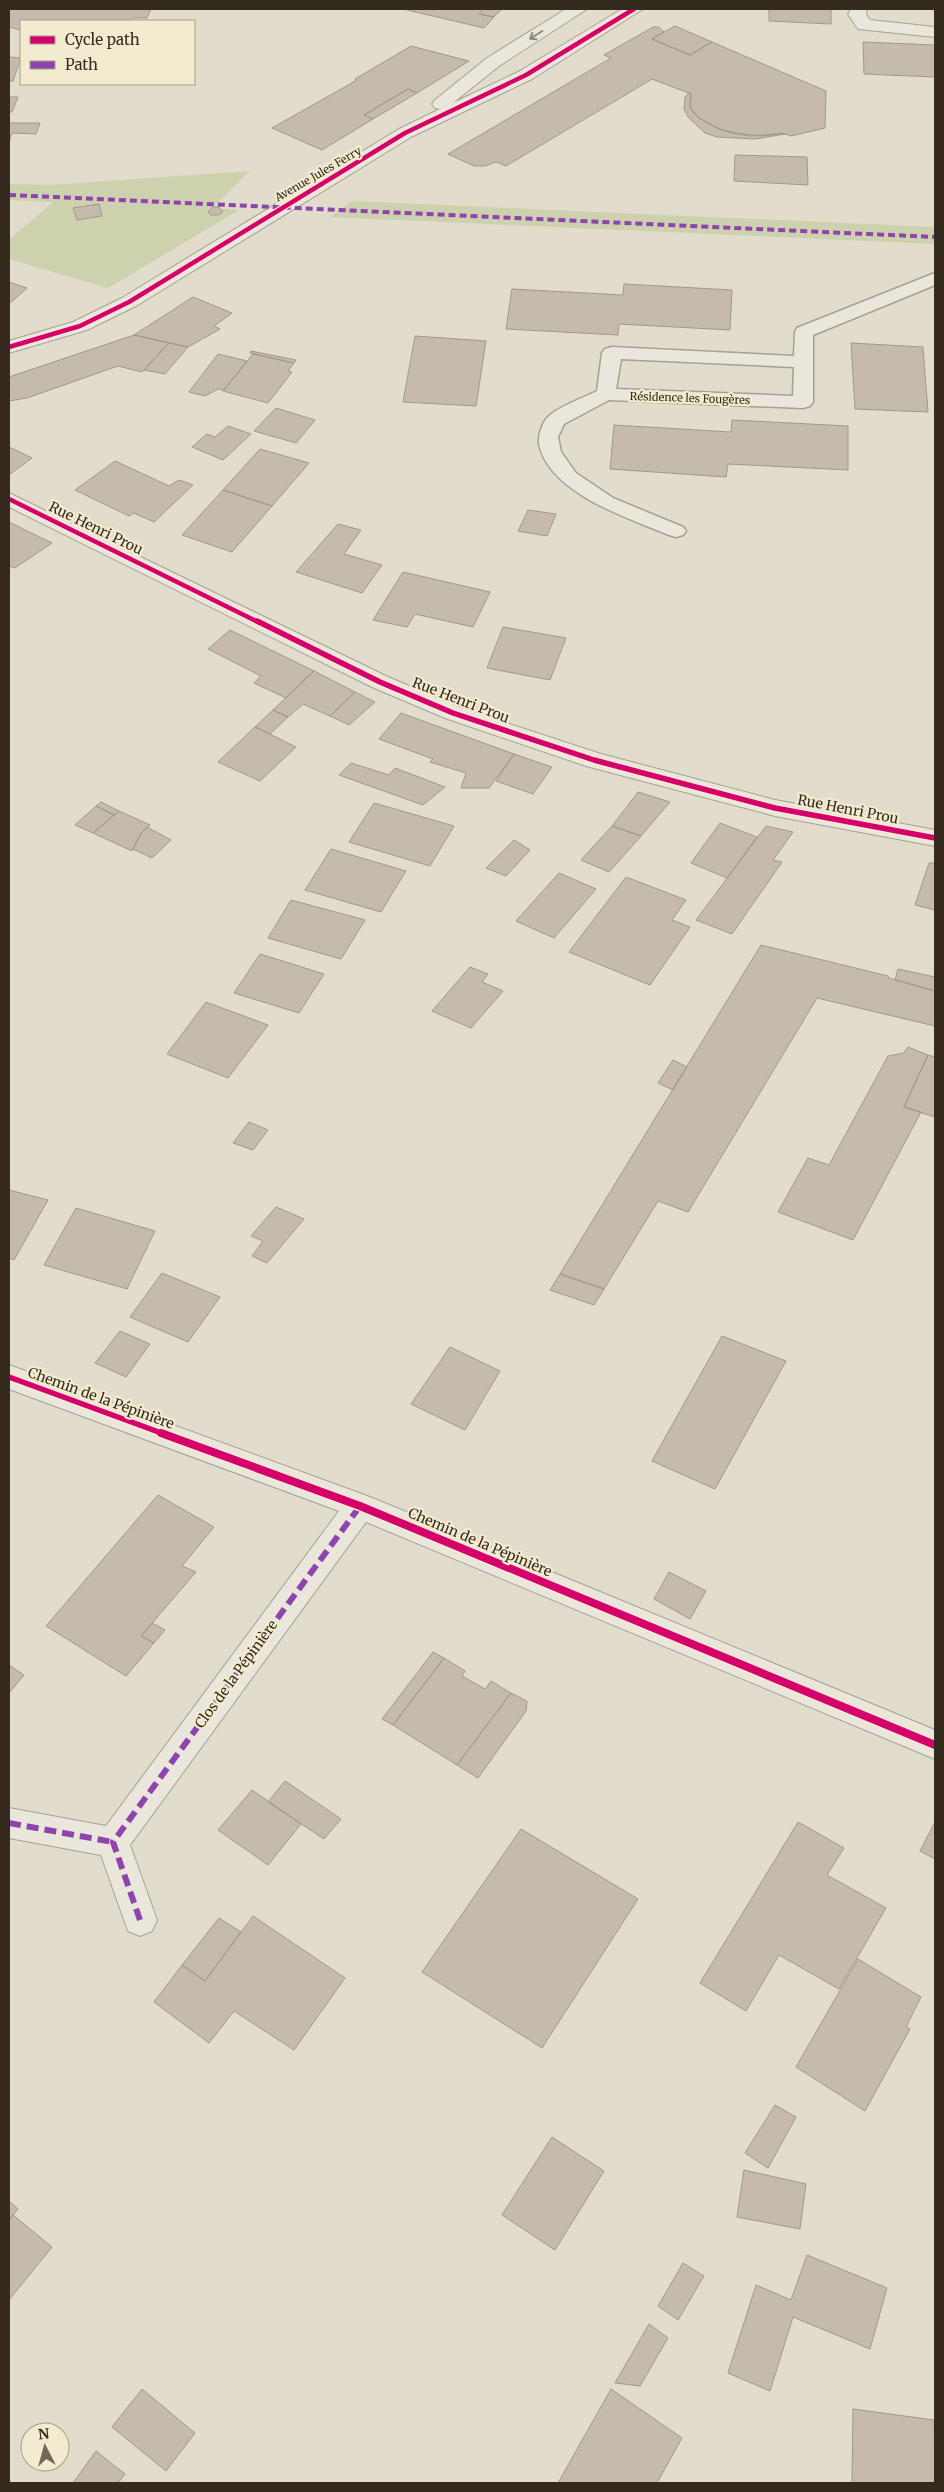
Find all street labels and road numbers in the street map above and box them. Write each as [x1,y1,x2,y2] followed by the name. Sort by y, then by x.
[271,143,364,205] street label: Avenue Jules Ferry
[629,389,751,407] street label: Résidence les Fougères
[46,497,146,559] street label: Rue Henri Prou
[410,673,512,727] street label: Rue Henri Prou
[796,790,900,828] street label: Rue Henri Prou
[25,1363,177,1433] street label: Chemin de la Pépinière
[405,1504,555,1580] street label: Chemin de la Pépinière
[191,1616,281,1732] street label: Clos de la Pépinière

